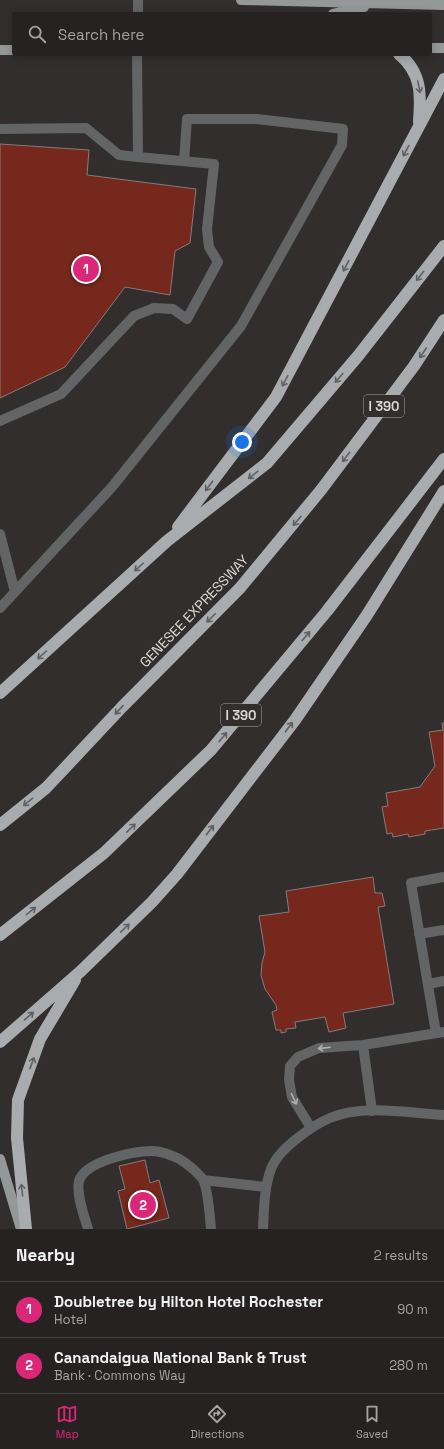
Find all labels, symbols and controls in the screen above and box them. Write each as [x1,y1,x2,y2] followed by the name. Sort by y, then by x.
[12,12,432,56] search box
[26,23,48,45] icon: search
[58,25,144,44] text: Search here
[415,80,423,93] one-way arrow
[402,144,409,156] one-way arrow
[73,254,99,284] pin: 1
[341,259,349,271] one-way arrow
[416,271,424,282] one-way arrow
[419,347,427,358] one-way arrow
[335,373,344,383] one-way arrow
[281,374,288,386] one-way arrow
[364,395,404,417] road number: I 390
[232,432,252,452] your location
[342,452,350,463] one-way arrow
[247,470,258,479] one-way arrow
[205,480,213,491] one-way arrow
[292,515,301,526] one-way arrow
[136,551,253,671] street label: GENESEE EXPRESSWAY
[133,563,144,572] one-way arrow
[206,613,216,623] one-way arrow
[301,631,310,642] one-way arrow
[37,650,48,659] one-way arrow
[221,704,261,726] road number: I 390
[114,705,124,715] one-way arrow
[285,722,293,733] one-way arrow
[218,731,227,742] one-way arrow
[22,798,33,807] one-way arrow
[126,823,136,833] one-way arrow
[206,825,214,836] one-way arrow
[25,907,36,915] one-way arrow
[120,923,130,933] one-way arrow
[24,1012,35,1021] one-way arrow
[318,1044,331,1052] one-way arrow
[28,1057,36,1069] one-way arrow
[291,1093,298,1105] one-way arrow
[19,1184,26,1197] one-way arrow
[130,1190,156,1220] pin: 2
[16,1244,75,1266] text: Nearby
[374,1247,428,1264] text: 2 results
[54,1292,323,1311] text: Doubletree by Hilton Hotel Rochester
[26,1301,32,1318] text: 1
[397,1301,428,1318] text: 90 m
[54,1311,87,1328] text: Hotel
[54,1348,307,1367] text: Canandaigua National Bank & Trust
[25,1357,33,1374] text: 2
[389,1357,428,1374] text: 280 m
[54,1367,186,1384] text: Bank · Commons Way
[56,1403,79,1441] tab: Map
[190,1403,244,1441] tab: Directions
[356,1403,388,1441] tab: Saved

